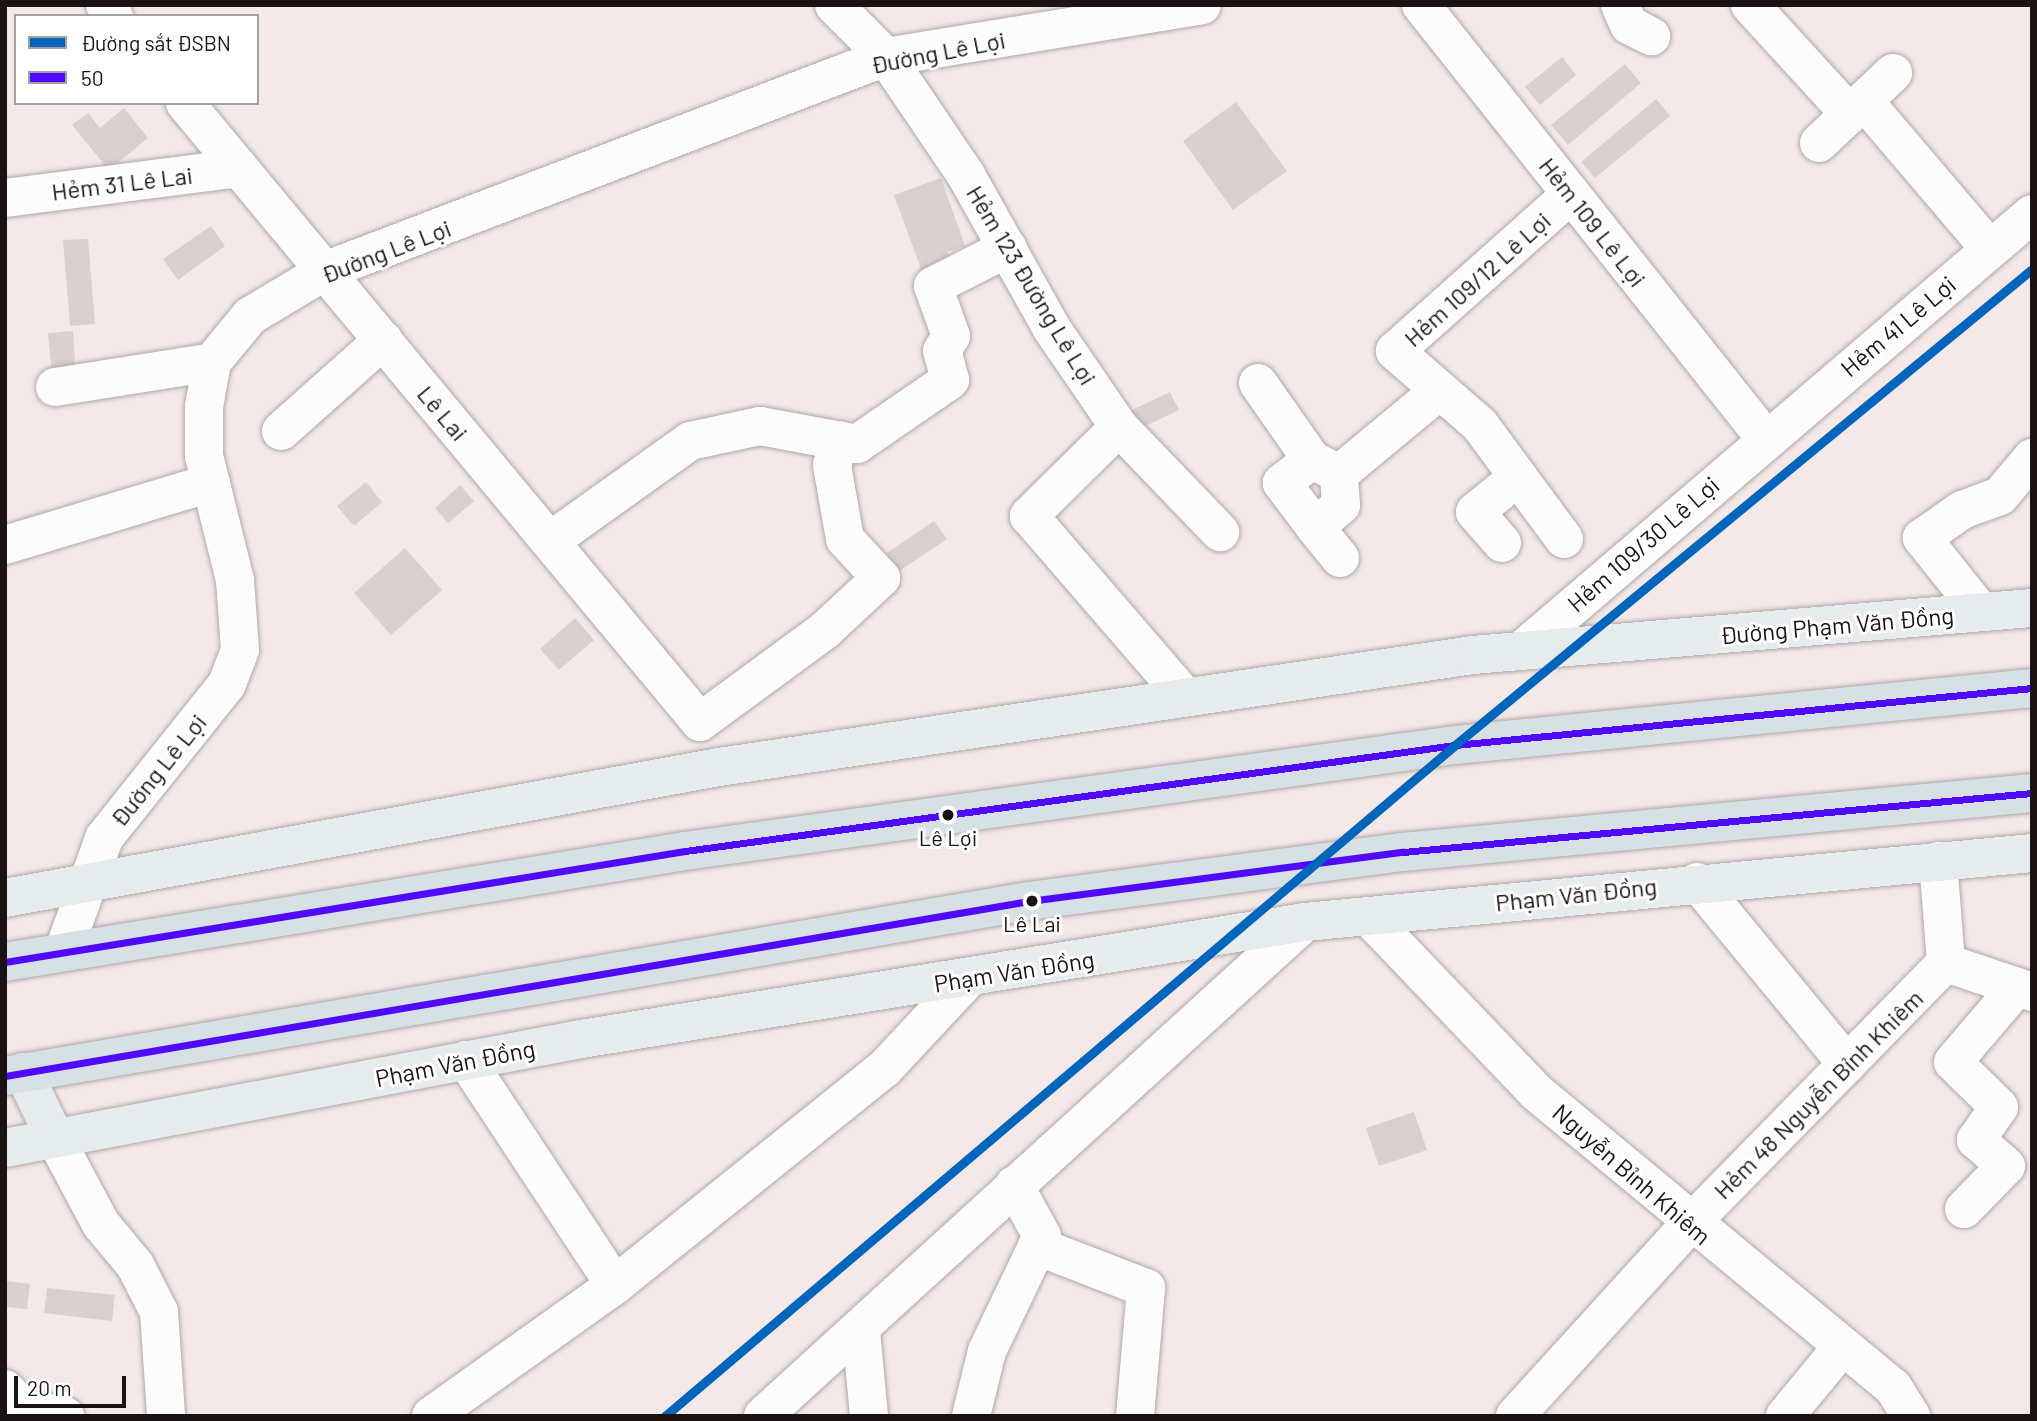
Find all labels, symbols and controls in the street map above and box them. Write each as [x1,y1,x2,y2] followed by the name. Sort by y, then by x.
[14,14,259,105] legend
[868,25,1008,79] street label: Đường Lê Lợi
[81,30,231,55] text: Đường sắt ĐSBN
[81,65,104,90] text: 50
[1534,152,1652,292] street label: Hẻm 109 Lê Lợi
[50,160,194,206] street label: Hẻm 31 Lê Lai
[961,180,1103,390] street label: Hẻm 123 Đường Lê Lợi
[1398,206,1556,352] street label: Hẻm 109/12 Lê Lợi
[317,213,455,289] street label: Đường Lê Lợi
[1835,270,1961,382] street label: Hẻm 41 Lê Lợi
[412,380,474,446] street label: Lê Lai
[1561,470,1725,618] street label: Hẻm 109/30 Lê Lợi
[1719,600,1955,650] street label: Đường Phạm Văn Đồng
[104,708,212,832] street label: Đường Lê Lợi
[941,808,955,822] marker: Lê Lợi
[919,825,977,851] place label: Lê Lợi
[1494,871,1658,917] street label: Phạm Văn Đồng
[1025,894,1039,908] marker: Lê Lai
[1003,911,1061,937] place label: Lê Lai
[932,944,1096,998] street label: Phạm Văn Đồng
[1707,983,1929,1205] street label: Hẻm 48 Nguyễn Bỉnh Khiêm
[373,1033,537,1093] street label: Phạm Văn Đồng
[1547,1097,1717,1251] street label: Nguyễn Bỉnh Khiêm
[18,1362,130,1406] scale bar
[27,1375,72,1400] text: 20 m

